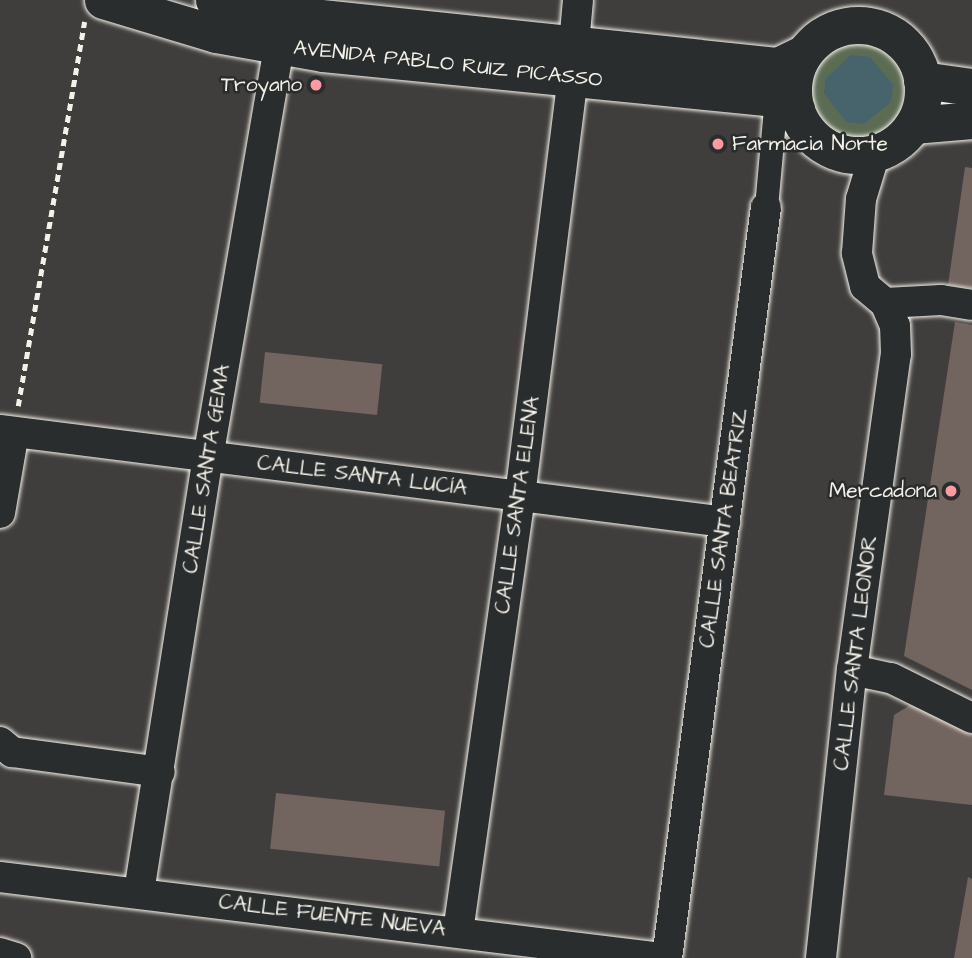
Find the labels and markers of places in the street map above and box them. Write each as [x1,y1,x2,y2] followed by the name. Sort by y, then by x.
[221,72,302,98] place label: Troyano
[308,77,324,93] marker: Troyano
[732,131,888,157] place label: Farmacia Norte
[710,136,726,152] marker: Farmacia Norte
[829,478,937,504] place label: Mercadona
[943,483,959,499] marker: Mercadona

